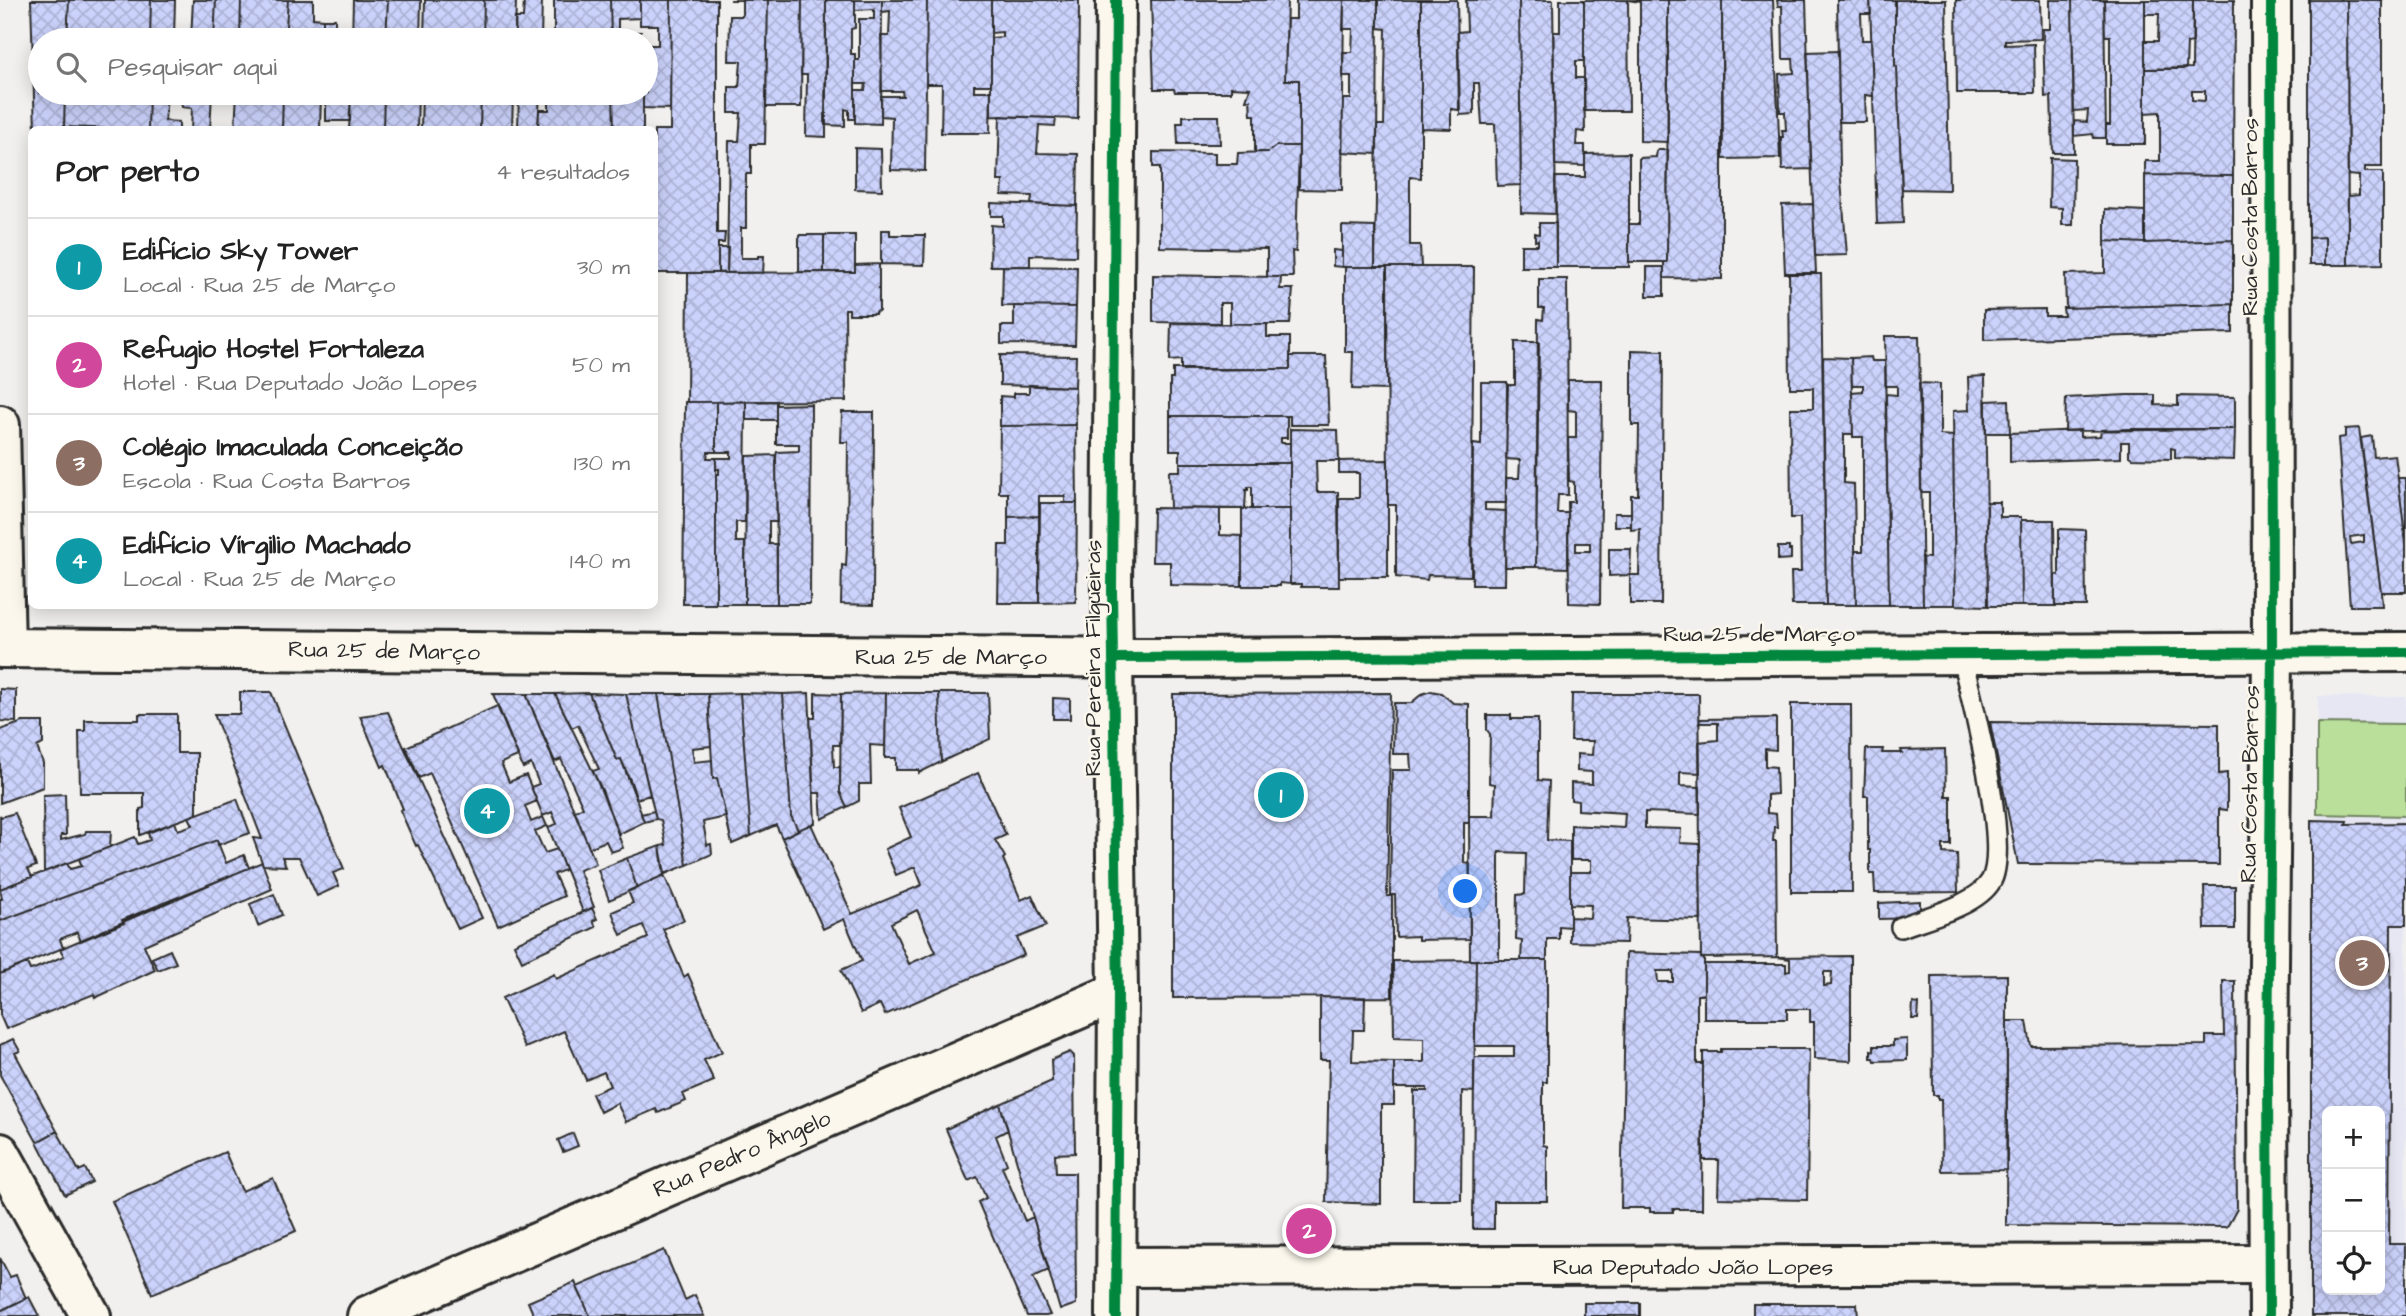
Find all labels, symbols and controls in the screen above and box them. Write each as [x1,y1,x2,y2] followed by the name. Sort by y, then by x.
[28,28,658,105] search box
[52,48,90,86] icon: search
[108,49,277,85] text: Pesquisar aqui
[2234,118,2266,316] street label: Rua Costa Barros
[56,151,199,193] text: Por perto
[496,156,630,188] text: 4 resultados
[123,233,358,269] text: Edifício Sky Tower
[78,251,80,283] text: 1
[577,251,630,283] text: 30 m
[123,269,395,301] text: Local · Rua 25 de Março
[123,331,424,367] text: Refugio Hostel Fortaleza
[72,349,86,381] text: 2
[572,349,630,381] text: 50 m
[123,367,477,399] text: Hotel · Rua Deputado João Lopes
[123,429,463,465] text: Colégio Imaculada Conceição
[73,447,85,479] text: 3
[574,447,630,479] text: 130 m
[123,465,411,497] text: Escola · Rua Costa Barros
[123,527,411,563] text: Edifício Vírgilio Machado
[1077,540,1110,776] street label: Rua Pereira Filgueiras
[71,545,87,577] text: 4
[570,545,630,577] text: 140 m
[123,563,395,595] text: Local · Rua 25 de Março
[1663,618,1855,650] street label: Rua 25 de Março
[288,633,480,669] street label: Rua 25 de Março
[855,641,1047,673] street label: Rua 25 de Março
[2232,685,2268,883] street label: Rua Costa Barros
[1258,769,1304,821] pin: 1
[464,785,510,837] pin: 4
[1448,874,1482,908] your location
[2339,937,2385,989] pin: 3
[648,1102,836,1207] street label: Rua Pedro Ângelo
[2322,1106,2385,1295] map controls
[2322,1106,2385,1169] button: +
[2322,1169,2385,1232] button: −
[1286,1205,1332,1257] pin: 2
[2322,1232,2385,1295] button: locate
[1553,1251,1833,1283] street label: Rua Deputado João Lopes

